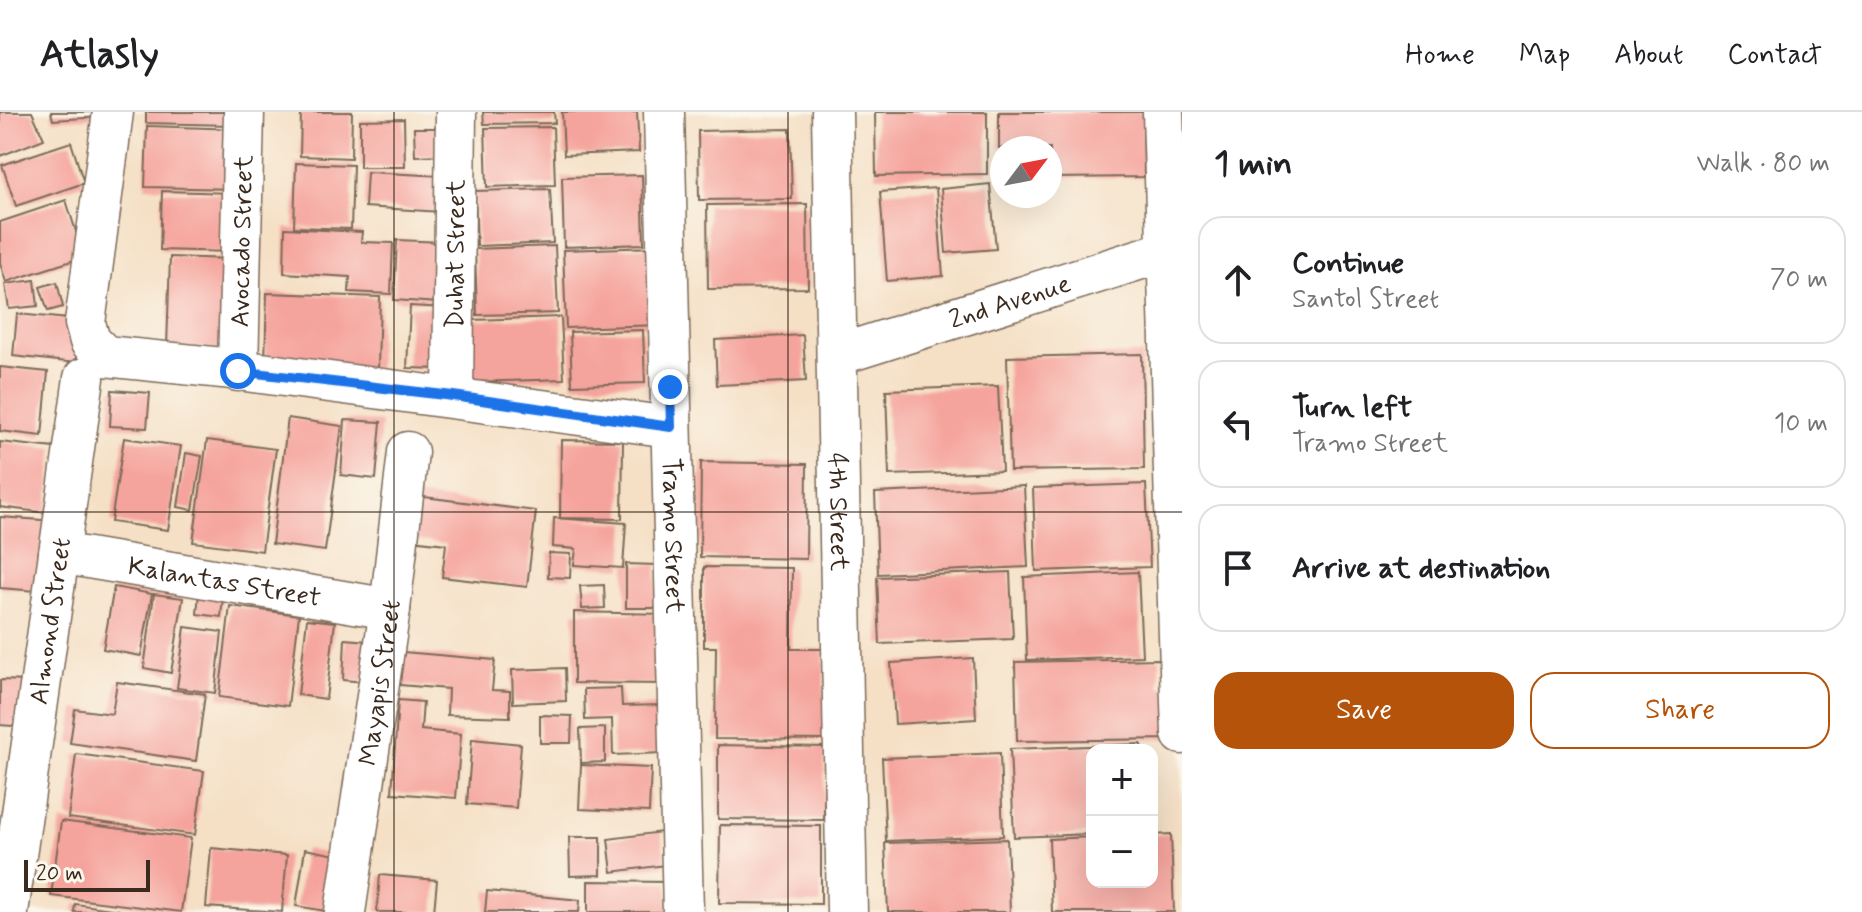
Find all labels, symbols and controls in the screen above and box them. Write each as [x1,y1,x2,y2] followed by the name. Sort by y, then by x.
[40,31,159,80] text: Atlasly
[1405,37,1475,74] text: Home
[1519,37,1570,74] text: Map
[1614,37,1683,74] text: About
[1727,37,1822,74] text: Contact
[990,136,1062,208] north arrow
[1214,142,1292,187] text: 1 min
[1697,147,1830,181] text: Walk · 80 m
[224,155,262,328] street label: Avocado Street
[439,179,474,329] street label: Duhat Street
[1292,244,1404,283] text: Continue
[1216,258,1260,302] icon: ahead
[1770,263,1828,297] text: 70 m
[945,267,1076,338] street label: 2nd Avenue
[1292,283,1439,317] text: Santol Street
[220,353,256,389] route start
[652,369,688,405] route end
[1292,388,1412,427] text: Turn left
[1216,402,1260,446] icon: left
[1774,407,1828,441] text: 10 m
[1292,427,1448,461] text: Tramo Street
[819,452,856,572] street label: 4th Street
[653,457,691,614] street label: Tramo Street
[23,536,80,707] street label: Almond Street
[1216,546,1260,590] icon: arrive
[1292,549,1550,588] text: Arrive at destination
[125,550,323,616] street label: Kalantas Street
[352,598,410,768] street label: Mayapis Street
[1214,672,1514,749] button: Save
[1530,672,1830,749] button: Share
[1086,744,1158,888] map controls
[1086,744,1158,816] button: +
[1086,816,1158,888] button: −
[24,856,150,892] scale bar
[36,860,83,888] text: 20 m

